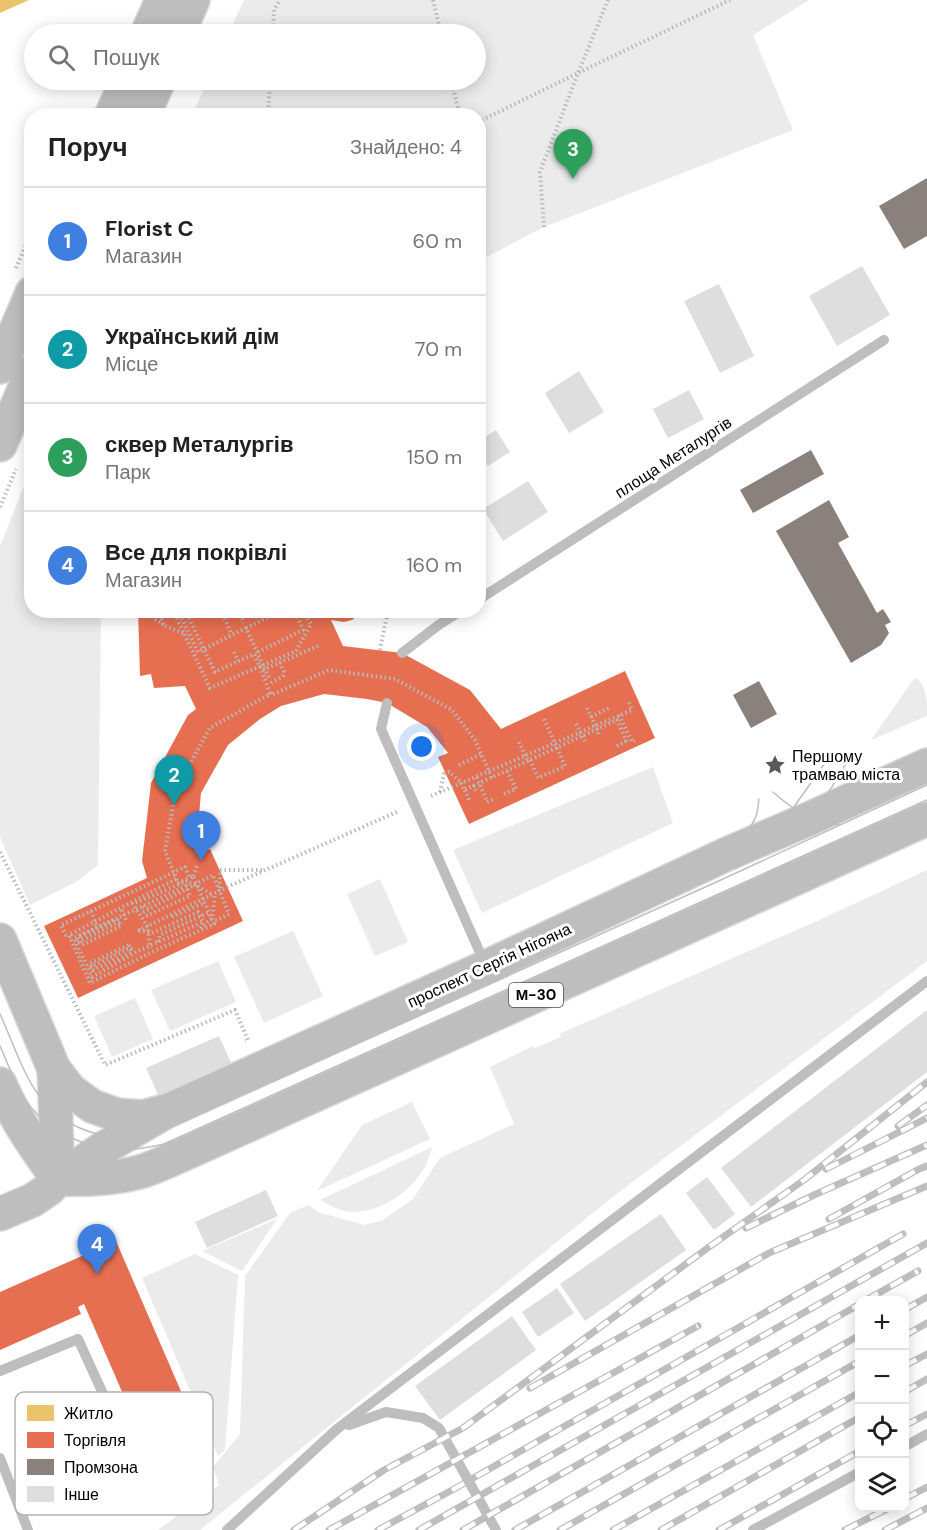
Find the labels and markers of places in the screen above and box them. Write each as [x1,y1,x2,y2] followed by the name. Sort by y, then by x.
[554,130,592,179] pin: 3
[792,746,900,785] place label: Першому трамваю міста
[763,753,787,777] place icon: Першому трамваю міста
[154,756,194,805] pin: 2
[182,812,220,861] pin: 1
[78,1224,116,1274] pin: 4

